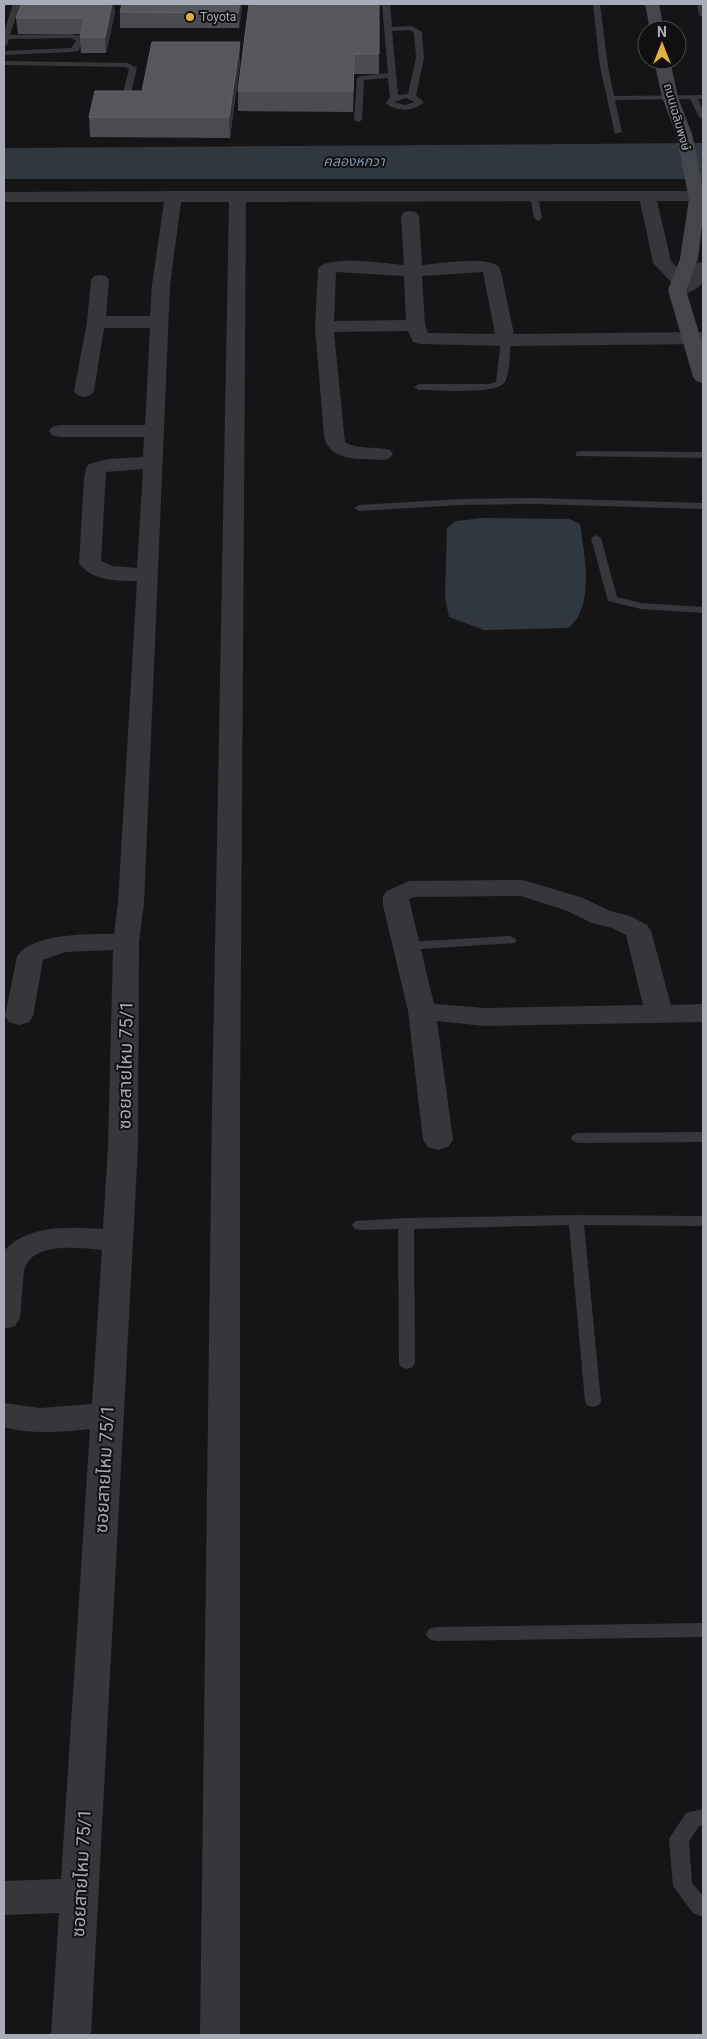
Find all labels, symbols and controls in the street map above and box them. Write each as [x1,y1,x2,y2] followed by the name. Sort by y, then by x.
[200,10,236,24] place label: Toyota
[184,11,196,23] marker: Toyota
[637,20,687,70] north arrow
[657,24,667,40] text: N
[661,82,693,153] street label: ถนนเฉลิมพงษ์
[323,153,386,169] water label: คลองหกวา
[113,1000,137,1130] street label: ซอยสายไหม 75/1
[90,1404,118,1534] street label: ซอยสายไหม 75/1
[67,1808,95,1938] street label: ซอยสายไหม 75/1

